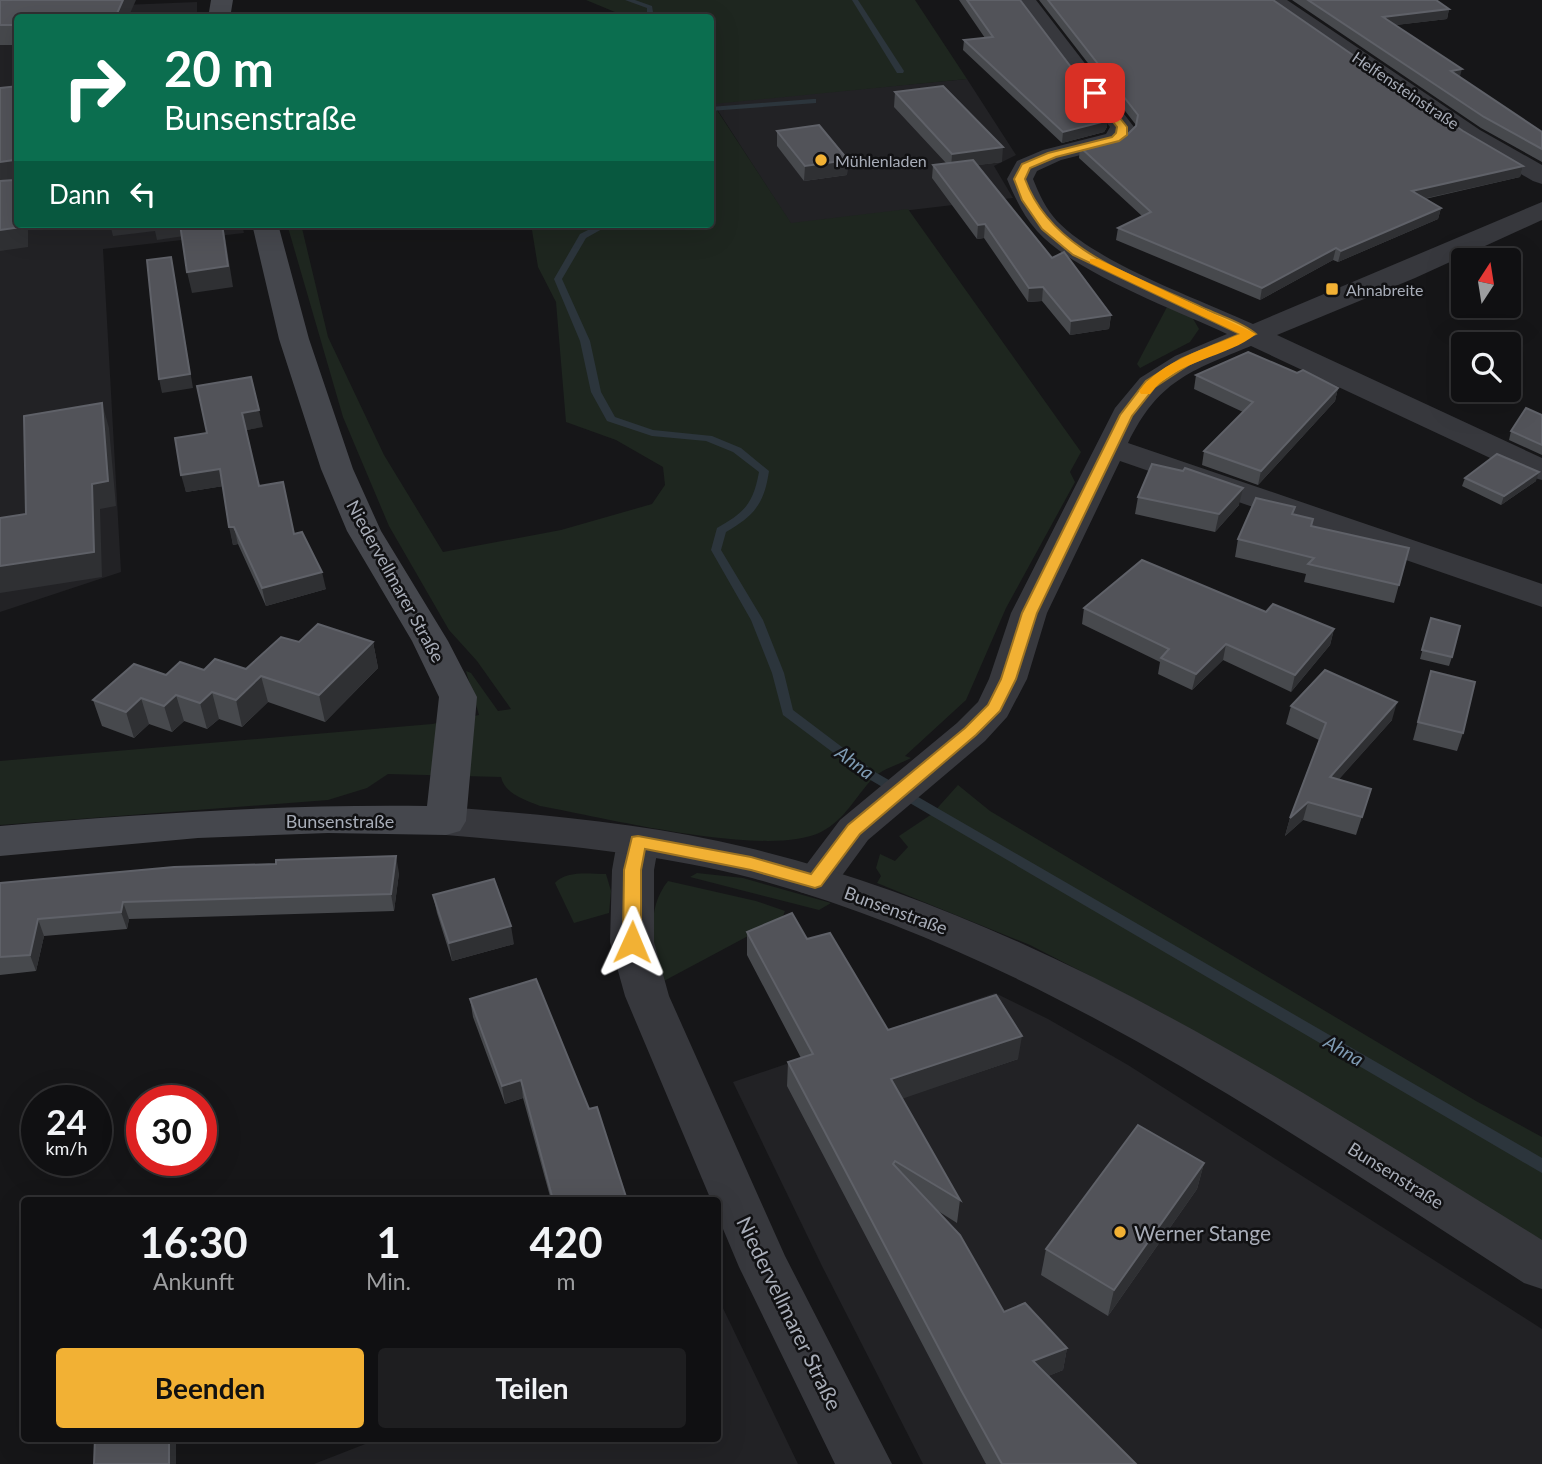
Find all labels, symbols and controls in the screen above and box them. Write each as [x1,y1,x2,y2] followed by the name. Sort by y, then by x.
[164,39,274,97] text: 20 m
[49,42,140,133] icon: right
[1349,47,1463,133] street label: Helfensteinstraße
[1065,63,1125,123] pin
[1076,74,1114,112] icon: arrive
[164,98,357,137] text: Bunsenstraße
[835,151,927,170] place label: Mühlenladen
[813,152,829,168] marker: Mühlenladen
[124,175,162,213] icon: left
[49,178,110,210] text: Dann
[1451,248,1521,318] north arrow
[1451,248,1521,402] map controls
[1346,280,1424,299] place label: Ahnabreite
[1324,281,1340,297] marker: Ahnabreite
[1451,332,1521,402] button: search
[342,496,450,666] street label: Niedervellmarer Straße
[831,740,879,784] water label: Ahna
[286,810,394,832] street label: Bunsenstraße
[841,881,951,939] street label: Bunsenstraße
[595,905,669,979] position arrow
[1319,1029,1368,1070] water label: Ahna
[126,1085,217,1176] speed limit sign: 30
[46,1100,87,1142] text: 24
[45,1137,88,1159] text: km/h
[1344,1137,1448,1213] street label: Bunsenstraße
[732,1212,848,1414] street label: Niedervellmarer Straße
[139,1217,248,1267] text: 16:30
[376,1217,401,1267] text: 1
[529,1217,603,1267] text: 420
[1134,1220,1271,1245] place label: Werner Stange
[1112,1224,1128,1240] marker: Werner Stange
[153,1267,234,1295] text: Ankunft
[366,1267,411,1295] text: Min.
[557,1267,575,1295] text: m
[56,1348,364,1428] button: Beenden
[378,1348,686,1428] button: Teilen

